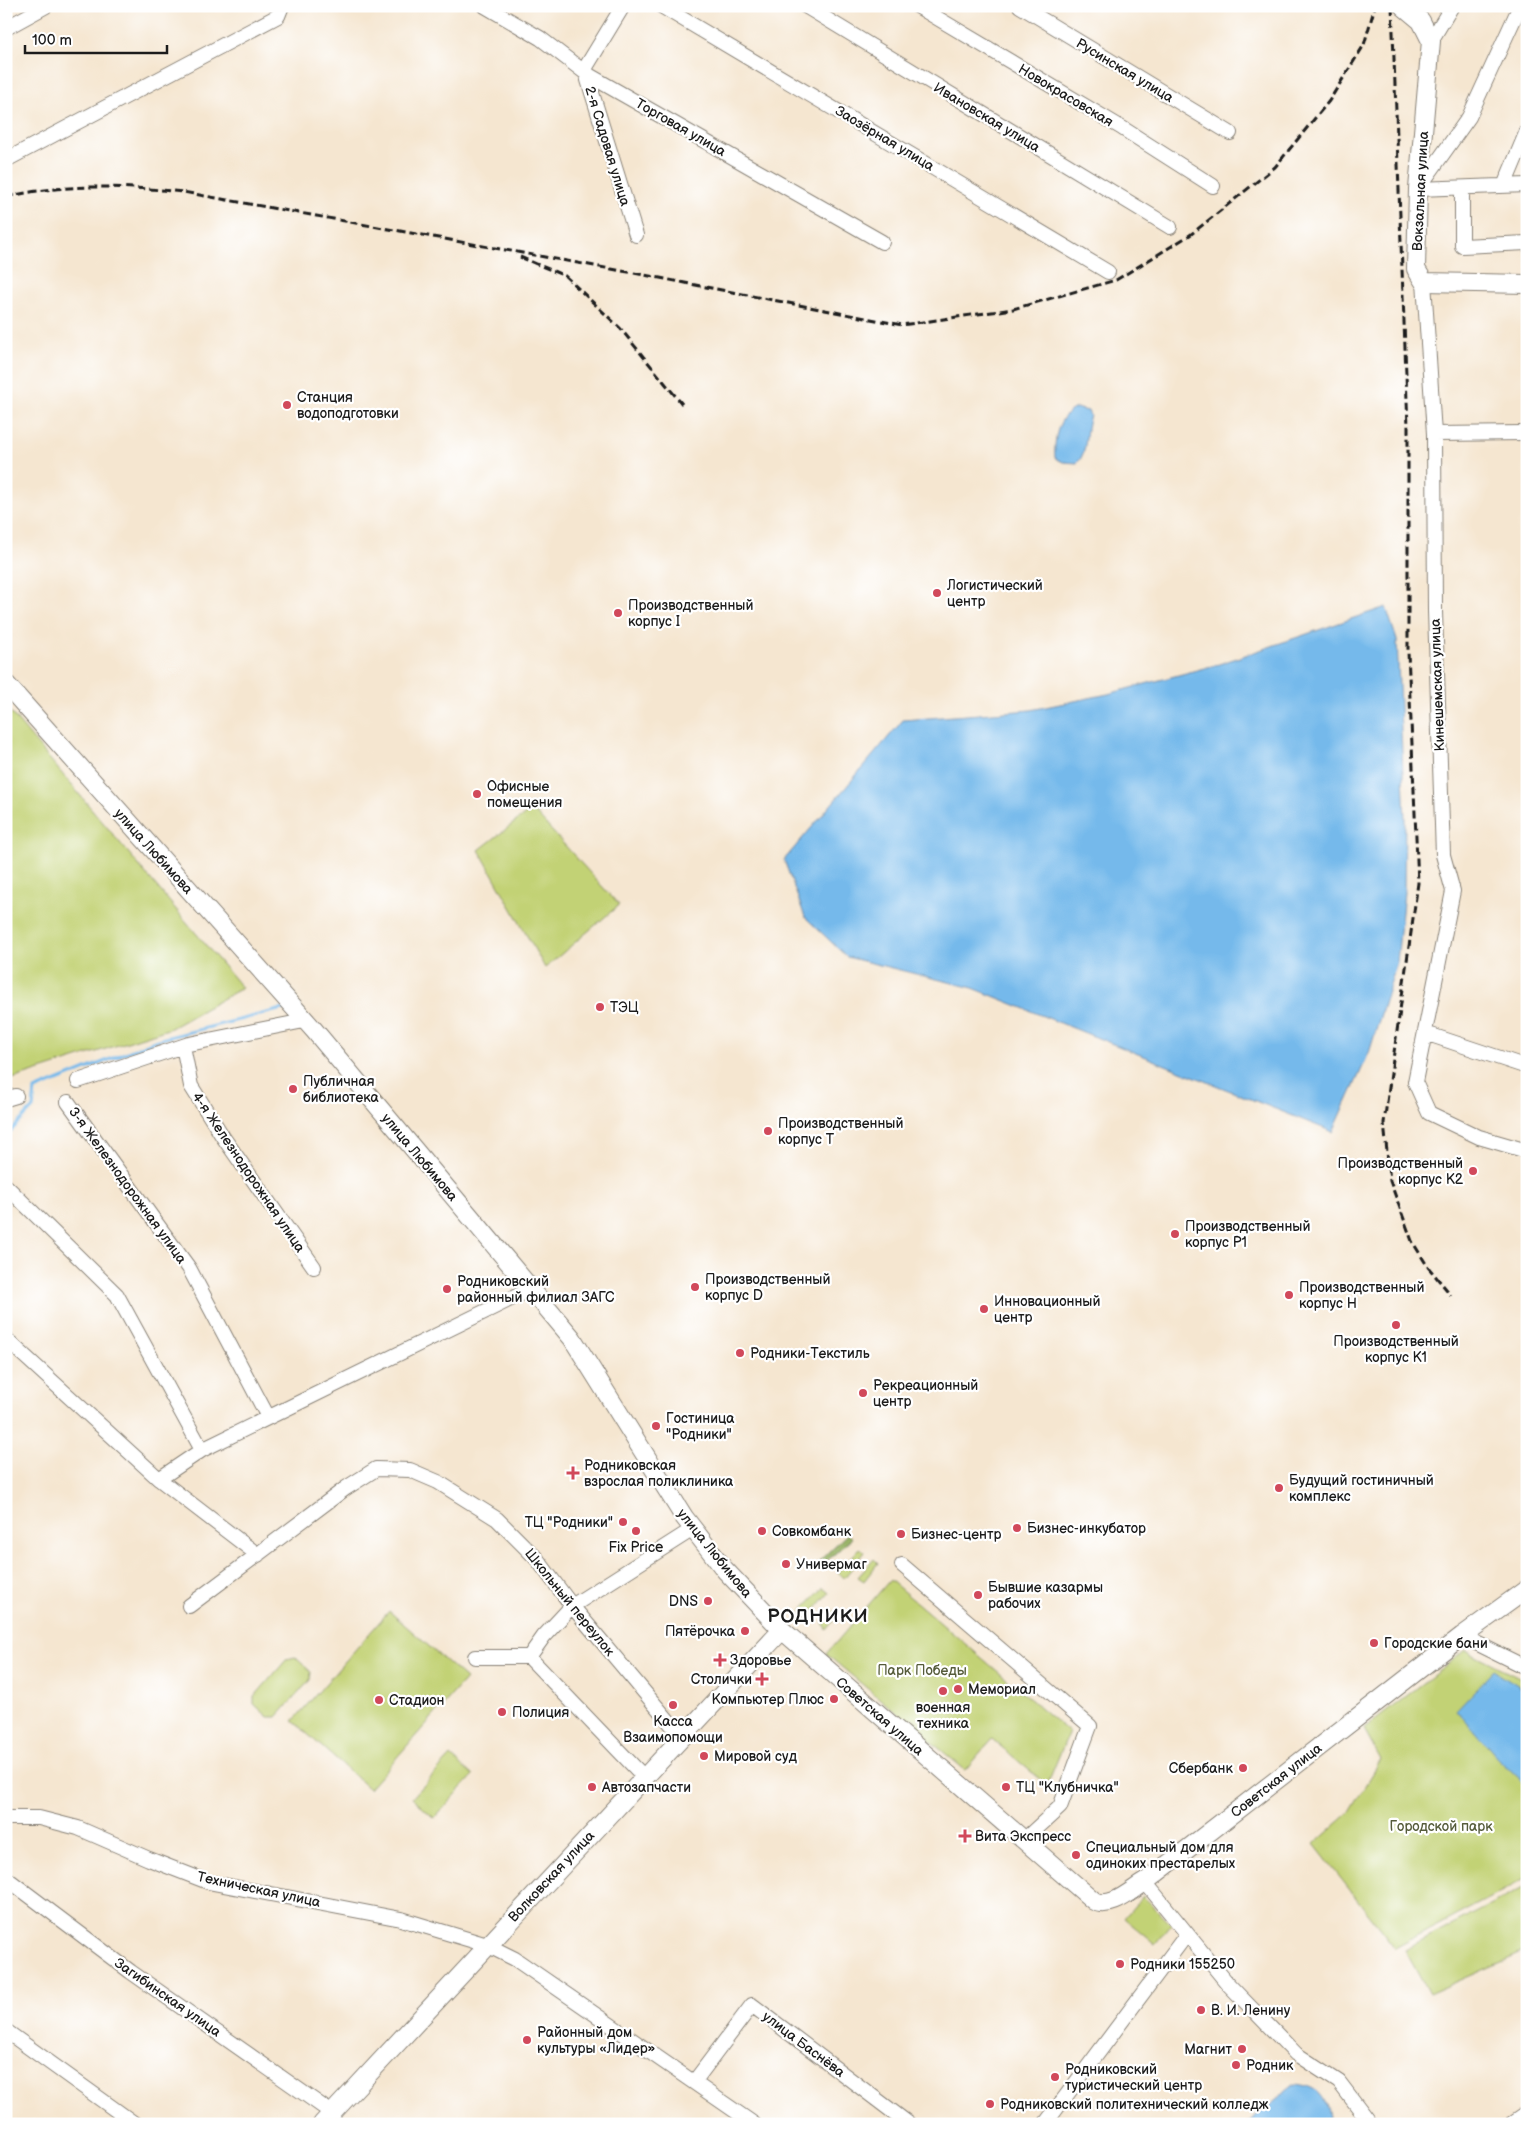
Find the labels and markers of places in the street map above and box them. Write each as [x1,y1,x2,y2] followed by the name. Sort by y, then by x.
[297,389,399,422] place label: Станция водоподготовки
[281,399,293,411] marker: Станция водоподготовки
[946,577,1043,610] place label: Логистический центр
[931,587,943,599] marker: Логистический центр
[628,597,753,630] place label: Производственный корпус I
[612,607,624,619] marker: Производственный корпус I
[487,778,562,811] place label: Офисные помещения
[471,788,483,800] marker: Офисные помещения
[610,999,639,1016] place label: ТЭЦ
[594,1001,606,1013] marker: ТЭЦ
[303,1073,379,1106] place label: Публичная библиотека
[287,1083,299,1095] marker: Публичная библиотека
[778,1115,903,1148] place label: Производственный корпус T
[762,1125,774,1137] marker: Производственный корпус T
[1338,1155,1464,1188] place label: Производственный корпус K2
[1467,1165,1479,1177] marker: Производственный корпус K2
[1185,1218,1310,1251] place label: Производственный корпус P1
[1169,1228,1181,1240] marker: Производственный корпус P1
[705,1271,830,1304] place label: Производственный корпус D
[457,1273,615,1306] place label: Родниковский районный филиал ЗАГС
[1299,1279,1424,1312] place label: Производственный корпус H
[689,1281,701,1293] marker: Производственный корпус D
[441,1283,453,1295] marker: Родниковский районный филиал ЗАГС
[1283,1289,1295,1301] marker: Производственный корпус H
[994,1293,1100,1326] place label: Инновационный центр
[978,1303,990,1315] marker: Инновационный центр
[1390,1319,1402,1331] marker: Производственный корпус K1
[1333,1333,1459,1366] place label: Производственный корпус K1
[750,1345,870,1362] place label: Родники-Текстиль
[734,1347,746,1359] marker: Родники-Текстиль
[873,1377,978,1410] place label: Рекреационный центр
[857,1387,869,1399] marker: Рекреационный центр
[666,1410,735,1443] place label: Гостиница "Родники"
[650,1420,662,1432] marker: Гостиница "Родники"
[584,1457,734,1490] place label: Родниковская взрослая поликлиника
[566,1466,580,1480] marker: Родниковская взрослая поликлиника
[1289,1472,1434,1505] place label: Будущий гостиничный комплекс
[1273,1482,1285,1494] marker: Будущий гостиничный комплекс
[525,1514,613,1531] place label: ТЦ "Родники"
[617,1516,629,1528] marker: ТЦ "Родники"
[1027,1520,1146,1537] place label: Бизнес-инкубатор
[1011,1522,1023,1534] marker: Бизнес-инкубатор
[772,1523,852,1540] place label: Совкомбанк
[630,1525,642,1537] marker: Fix Price
[756,1525,768,1537] marker: Совкомбанк
[911,1526,1001,1543] place label: Бизнес-центр
[895,1528,907,1540] marker: Бизнес-центр
[609,1539,663,1556] place label: Fix Price
[796,1556,867,1573] place label: Универмаг
[780,1558,792,1570] marker: Универмаг
[988,1579,1103,1612] place label: Бывшие казармы рабочих
[972,1589,984,1601] marker: Бывшие казармы рабочих
[669,1593,698,1610] place label: DNS
[702,1595,714,1607] marker: DNS
[665,1623,736,1640] place label: Пятёрочка
[739,1625,751,1637] marker: Пятёрочка
[1384,1635,1488,1652] place label: Городские бани
[1368,1637,1380,1649] marker: Городские бани
[730,1652,791,1669] place label: Здоровье
[714,1654,726,1666] marker: Здоровье
[691,1671,752,1688] place label: Столички
[756,1673,768,1685] marker: Столички
[968,1681,1036,1698] place label: Мемориал
[952,1683,964,1695] marker: Мемориал
[937,1685,949,1697] marker: военная техника
[712,1691,824,1708] place label: Компьютер Плюс
[389,1692,445,1709] place label: Стадион
[828,1693,840,1705] marker: Компьютер Плюс
[373,1694,385,1706] marker: Стадион
[667,1699,679,1711] marker: Касса Взаимопомощи
[916,1699,970,1732] place label: военная техника
[512,1704,569,1721] place label: Полиция
[496,1706,508,1718] marker: Полиция
[623,1713,723,1746] place label: Касса Взаимопомощи
[714,1748,797,1765] place label: Мировой суд
[698,1750,710,1762] marker: Мировой суд
[1169,1760,1234,1777] place label: Сбербанк
[1237,1762,1249,1774] marker: Сбербанк
[601,1779,691,1796] place label: Автозапчасти
[1016,1779,1119,1796] place label: ТЦ "Клубничка"
[586,1781,598,1793] marker: Автозапчасти
[1000,1781,1012,1793] marker: ТЦ "Клубничка"
[975,1828,1071,1845] place label: Вита Экспресс
[959,1830,971,1842] marker: Вита Экспресс
[1086,1839,1236,1872] place label: Специальный дом для одиноких престарелых
[1070,1849,1082,1861] marker: Специальный дом для одиноких престарелых
[1130,1956,1235,1973] place label: Родники 155250
[1114,1958,1126,1970] marker: Родники 155250
[1211,2002,1291,2019] place label: В. И. Ленину
[1195,2004,1207,2016] marker: В. И. Ленину
[537,2024,656,2057] place label: Районный дом культуры «Лидер»
[521,2034,533,2046] marker: Районный дом культуры «Лидер»
[1184,2041,1232,2058] place label: Магнит
[1236,2043,1248,2055] marker: Магнит
[1246,2057,1294,2074] place label: Родник
[1230,2059,1242,2071] marker: Родник
[1065,2061,1202,2094] place label: Родниковский туристический центр
[1049,2071,1061,2083] marker: Родниковский туристический центр
[1000,2096,1269,2113] place label: Родниковский политехнический колледж
[984,2098,996,2110] marker: Родниковский политехнический колледж

